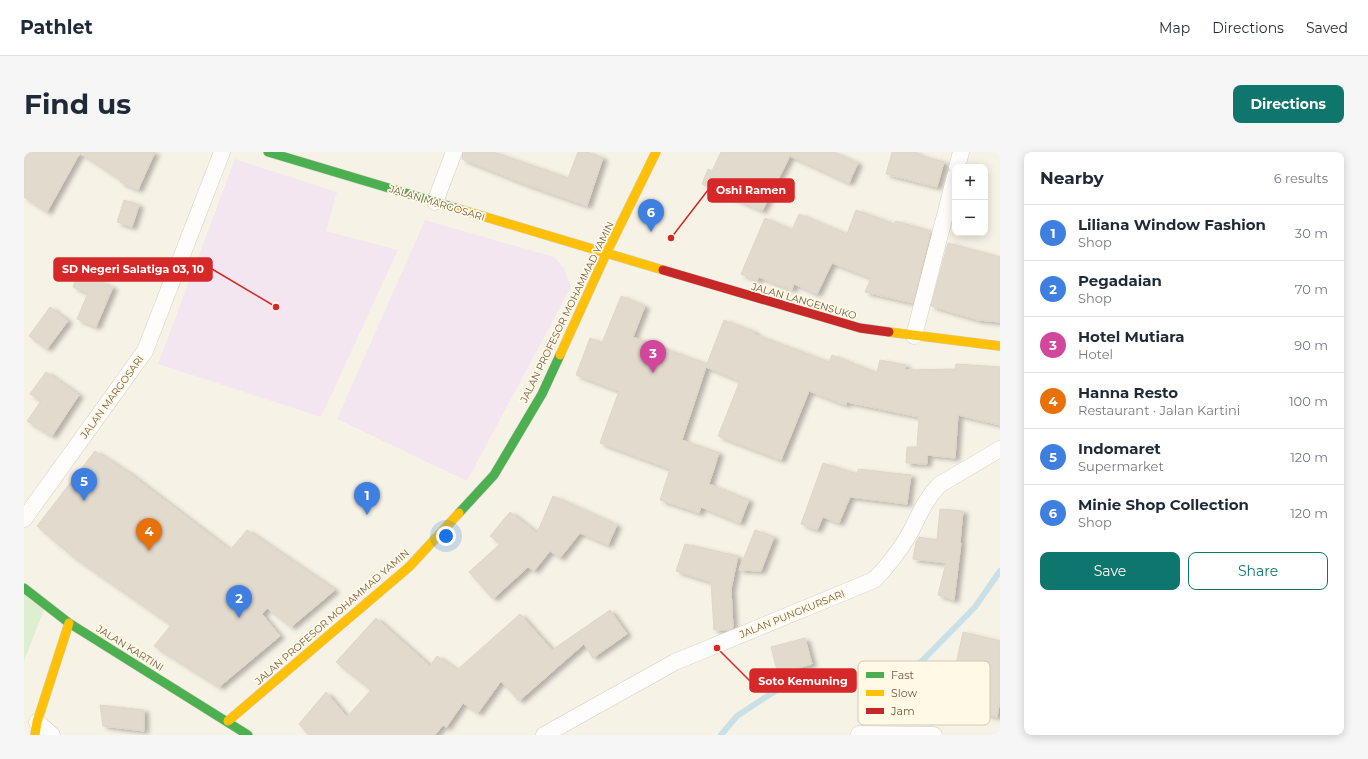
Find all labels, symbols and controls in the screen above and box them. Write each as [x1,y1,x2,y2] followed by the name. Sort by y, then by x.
[20,16,93,39] text: Pathlet
[1159,19,1190,37] text: Map
[1212,19,1284,37] text: Directions
[1306,19,1348,37] text: Saved
[1233,85,1344,123] button: Directions
[24,87,131,121] text: Find us
[952,164,988,236] map controls
[952,164,988,200] button: +
[1040,168,1104,188] text: Nearby
[1274,170,1328,186] text: 6 results
[708,179,794,202] callout: Oshi Ramen
[387,182,486,224] street label: JALAN MARGOSARI
[716,183,786,197] text: Oshi Ramen
[638,199,664,232] pin: 6
[952,200,988,236] button: −
[1078,215,1266,234] text: Liliana Window Fashion
[517,219,617,406] street label: JALAN PROFESOR MOHAMMAD YAMIN
[1050,225,1056,241] text: 1
[1295,225,1328,241] text: 30 m
[1078,234,1112,250] text: Shop
[54,258,212,281] callout: SD Negeri Salatiga 03, 10
[62,262,205,276] text: SD Negeri Salatiga 03, 10
[1078,271,1162,290] text: Pegadaian
[749,279,858,322] street label: JALAN LANGENSUKO
[1049,281,1057,297] text: 2
[1295,281,1328,297] text: 70 m
[1078,290,1112,306] text: Shop
[1078,327,1185,346] text: Hotel Mutiara
[1049,337,1057,353] text: 3
[1294,337,1328,353] text: 90 m
[640,340,666,373] pin: 3
[1078,346,1113,362] text: Hotel
[77,353,146,442] street label: JALAN MARGOSARI
[1078,383,1178,402] text: Hanna Resto
[1049,393,1057,409] text: 4
[1289,393,1328,409] text: 100 m
[1078,402,1240,418] text: Restaurant · Jalan Kartini
[1078,439,1161,458] text: Indomaret
[1049,449,1057,465] text: 5
[1290,449,1328,465] text: 120 m
[1078,458,1164,474] text: Supermarket
[71,468,97,501] pin: 5
[354,482,380,515] pin: 1
[1078,495,1249,514] text: Minie Shop Collection
[1049,505,1057,521] text: 6
[1290,505,1328,521] text: 120 m
[1078,514,1112,530] text: Shop
[136,518,162,551] pin: 4
[436,526,456,546] your location
[251,546,412,688] street label: JALAN PROFESOR MOHAMMAD YAMIN
[1040,552,1180,590] button: Save
[1188,552,1328,590] button: Share
[226,585,252,618] pin: 2
[736,587,847,641] street label: JALAN PUNGKURSARI
[93,622,166,674] street label: JALAN KARTINI
[858,661,990,725] legend
[891,668,915,682] text: Fast
[750,669,856,692] callout: Soto Kemuning
[758,674,848,688] text: Soto Kemuning
[891,686,917,700] text: Slow
[890,704,915,718] text: Jam

